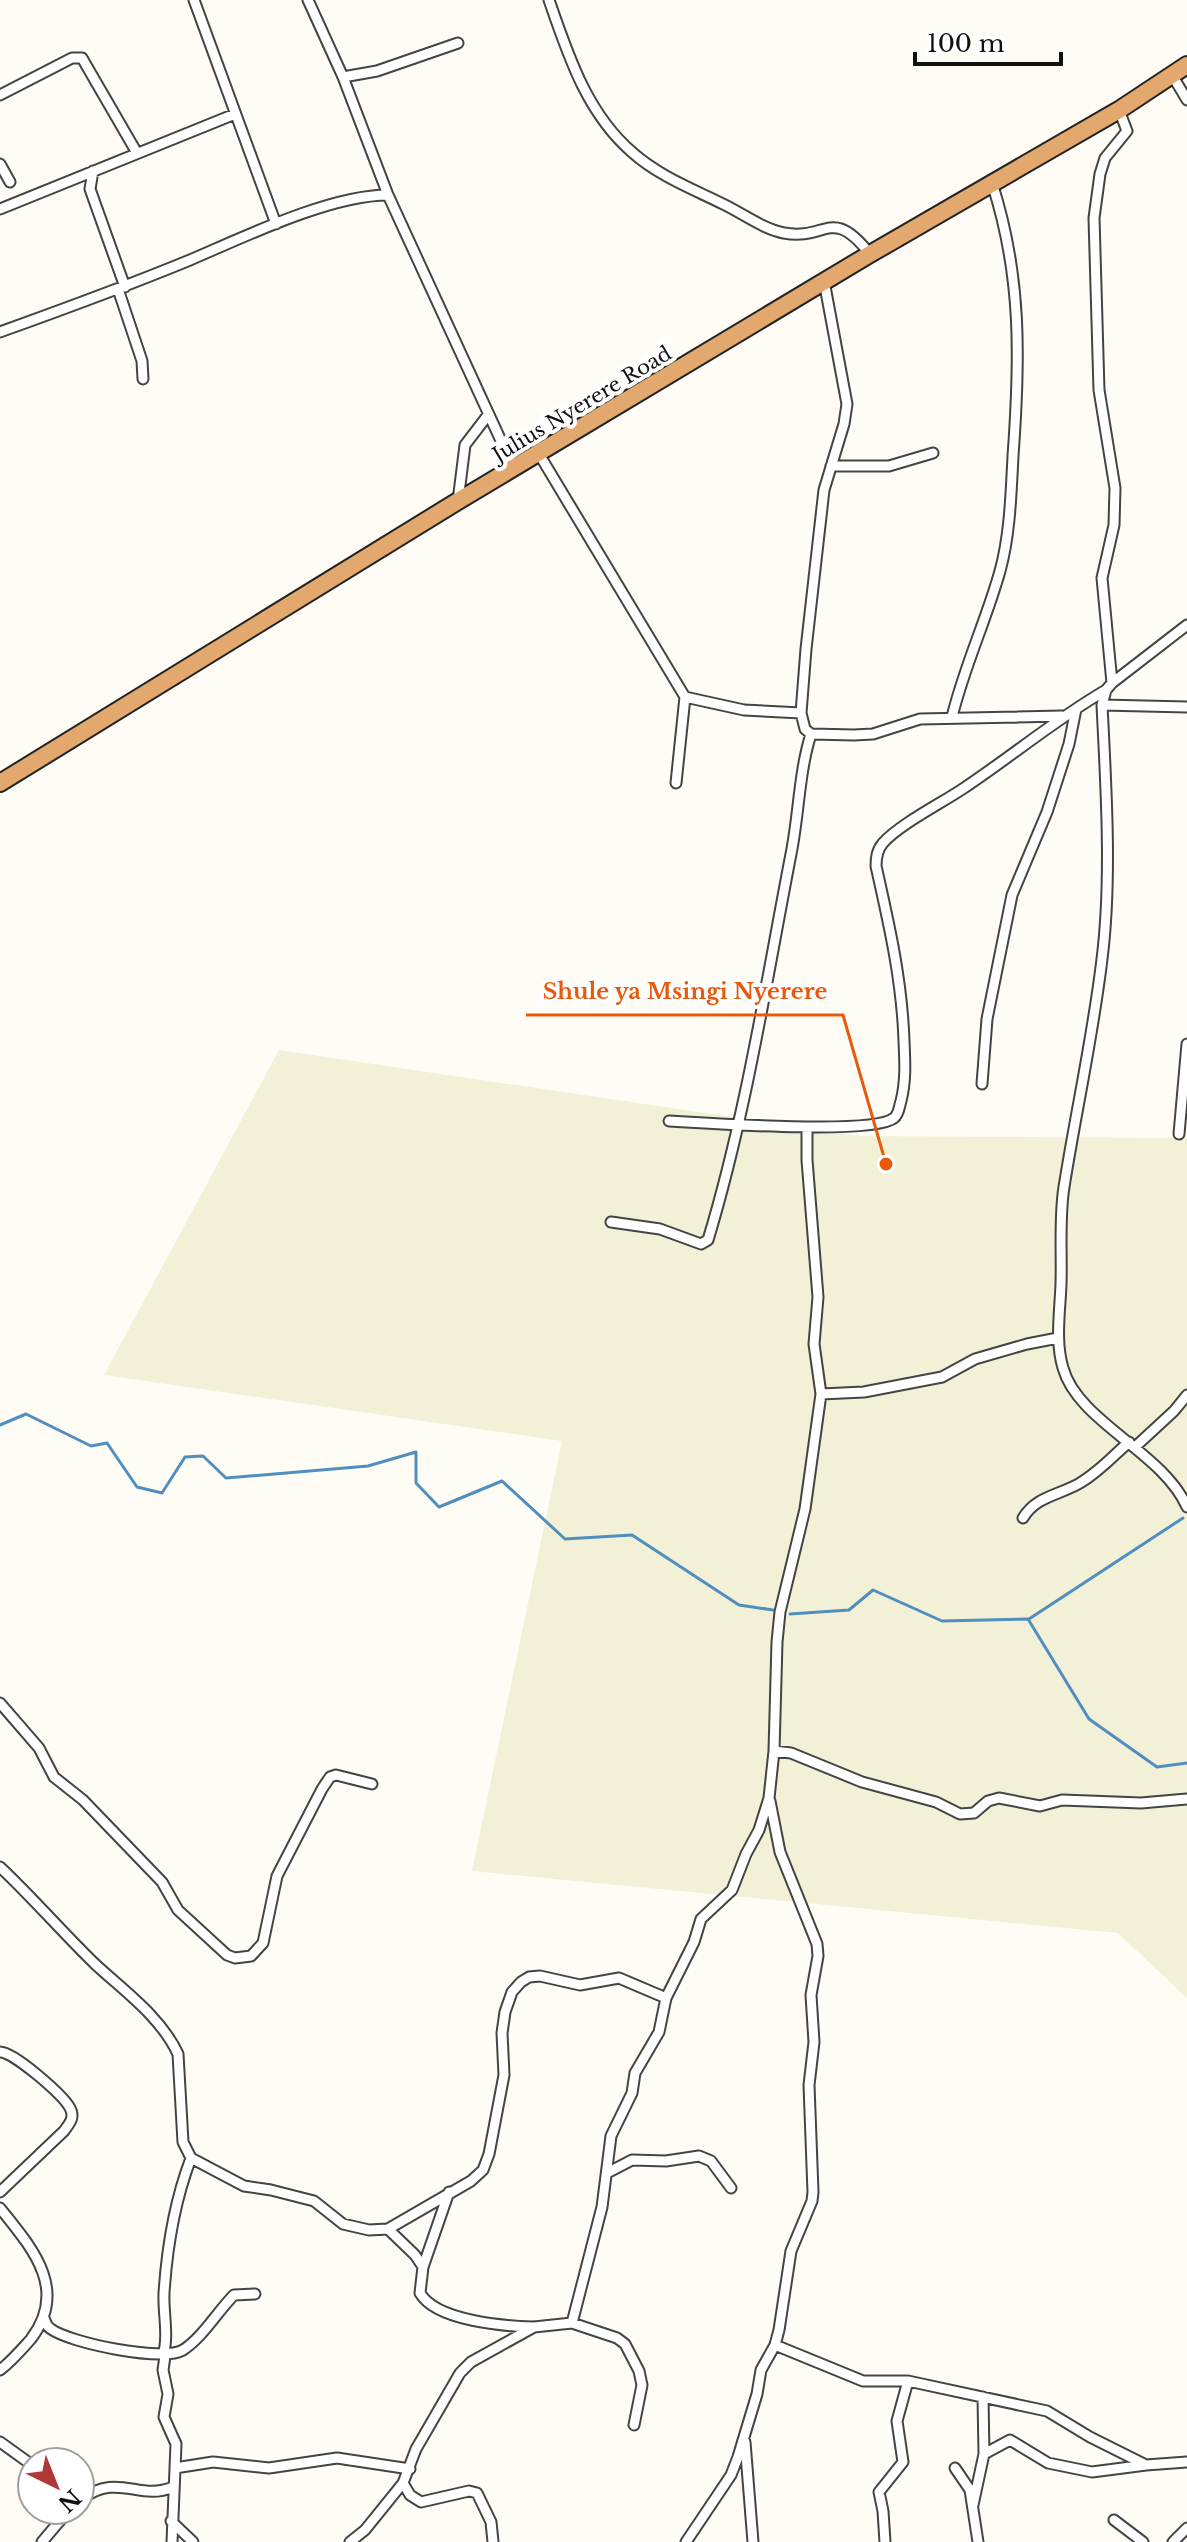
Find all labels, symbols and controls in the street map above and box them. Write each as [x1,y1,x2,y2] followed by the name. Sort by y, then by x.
[915,16,1061,66] scale bar
[927,29,1005,58] text: 100 m
[486,341,676,468] street label: Julius Nyerere Road
[526,969,843,1015] callout: Shule ya Msingi Nyerere
[543,978,827,1005] text: Shule ya Msingi Nyerere
[16,2446,96,2526] north arrow
[52,2483,86,2517] text: N

